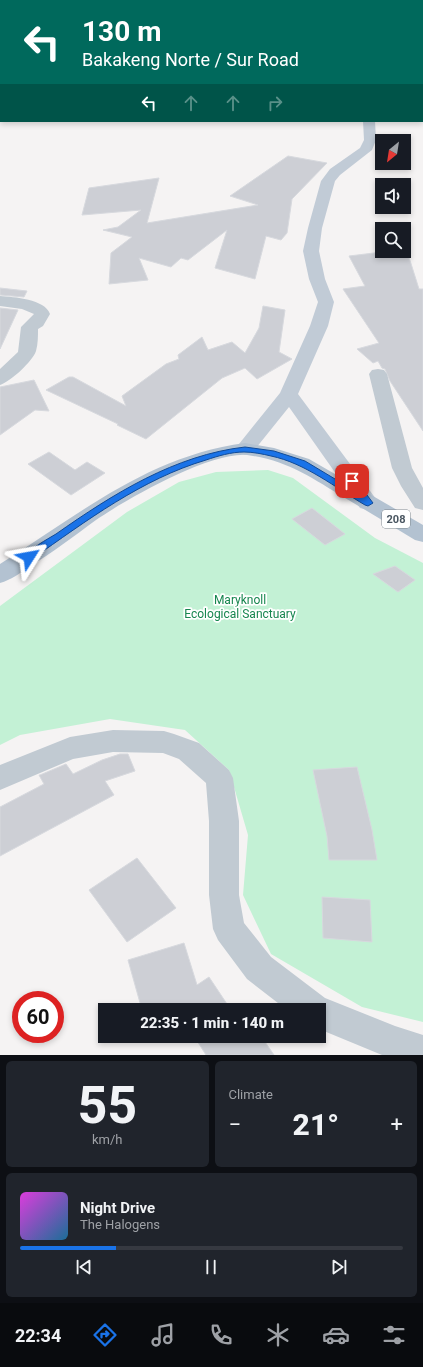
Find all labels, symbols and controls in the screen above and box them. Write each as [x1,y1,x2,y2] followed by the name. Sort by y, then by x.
[82,15,161,48] text: 130 m
[16,16,68,68] icon: left
[82,49,299,70] text: Bakakeng Norte / Sur Road
[138,92,160,114] icon: left
[180,92,202,114] icon: ahead
[222,92,244,114] icon: ahead
[264,92,286,114] icon: right
[375,134,411,170] north arrow
[375,134,411,258] map controls
[375,178,411,214] button: sound
[375,222,411,258] button: search
[335,464,369,498] pin
[341,470,363,492] icon: arrive
[382,510,410,528] road number: 208
[8,536,50,578] position arrow
[184,593,296,621] park label: Maryknoll Ecological Sanctuary
[12,991,64,1043] speed limit sign: 60
[140,1014,284,1032] text: 22:35 · 1 min · 140 m
[77,1075,137,1136] text: 55
[229,1087,273,1102] text: Climate
[293,1107,339,1142] text: 21°
[229,1112,241,1137] text: −
[391,1112,403,1137] text: +
[92,1132,123,1147] text: km/h
[80,1199,155,1217] text: Night Drive
[80,1217,160,1232] text: The Halogens
[73,1256,95,1278] icon: previous
[200,1256,222,1278] icon: pause
[328,1256,350,1278] icon: next
[91,1321,119,1349] icon: directions
[149,1321,177,1349] icon: music
[207,1321,235,1349] icon: phone
[264,1321,292,1349] icon: climate
[322,1321,350,1349] icon: car
[380,1321,408,1349] icon: filters
[15,1325,61,1346] text: 22:34

